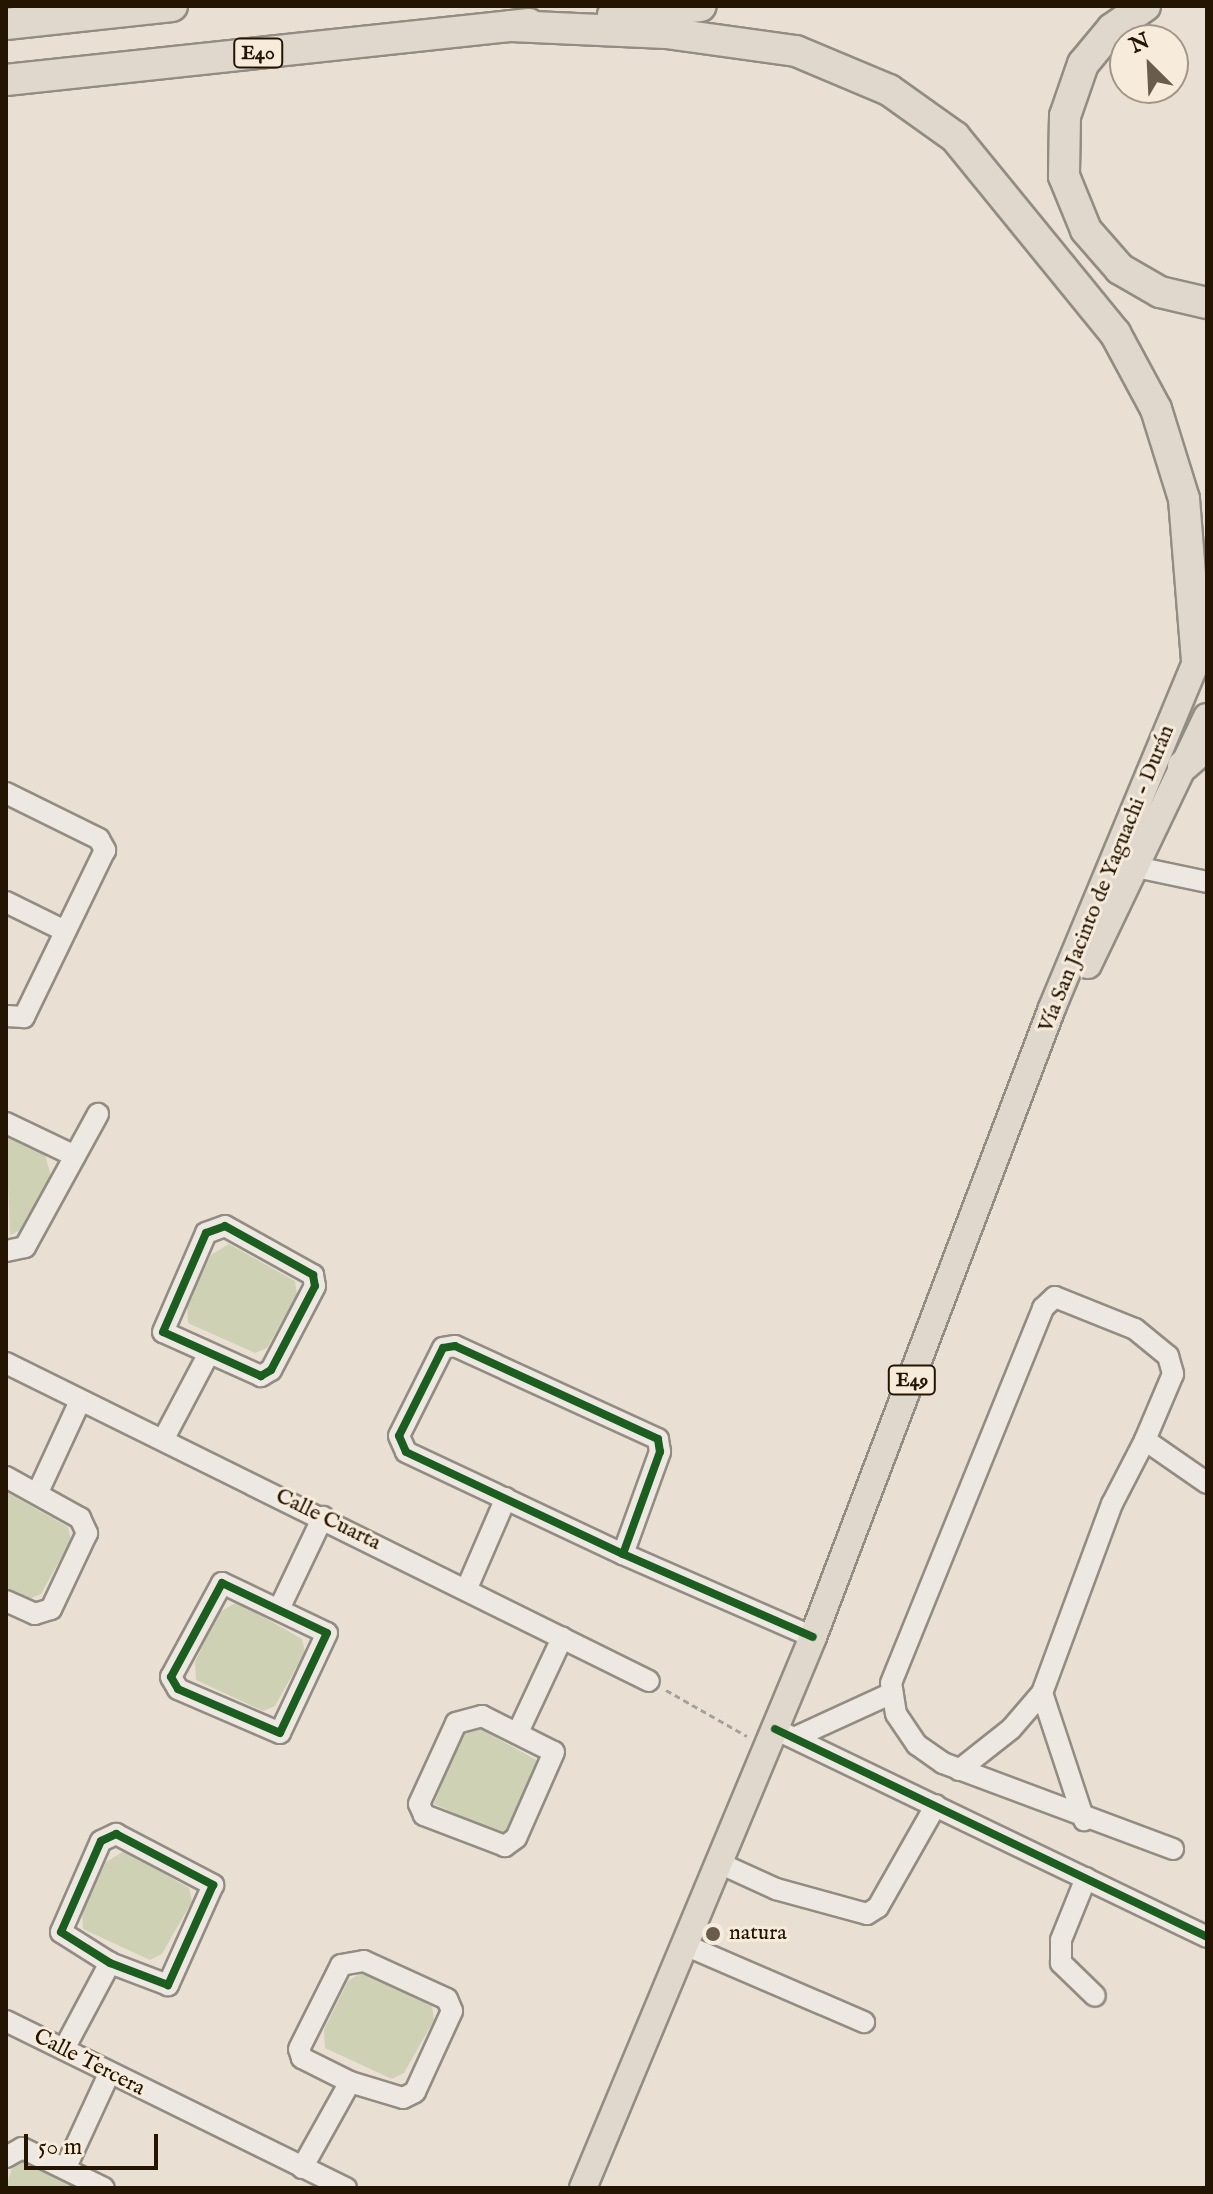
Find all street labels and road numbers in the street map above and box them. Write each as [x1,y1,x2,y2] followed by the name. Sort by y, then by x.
[232,37,284,69] road number: E40
[1033,722,1181,1036] street label: Vía San Jacinto de Yaguachi - Durán
[886,1364,938,1396] road number: E49
[271,1483,385,1557] street label: Calle Cuarta
[29,2024,149,2102] street label: Calle Tercera

